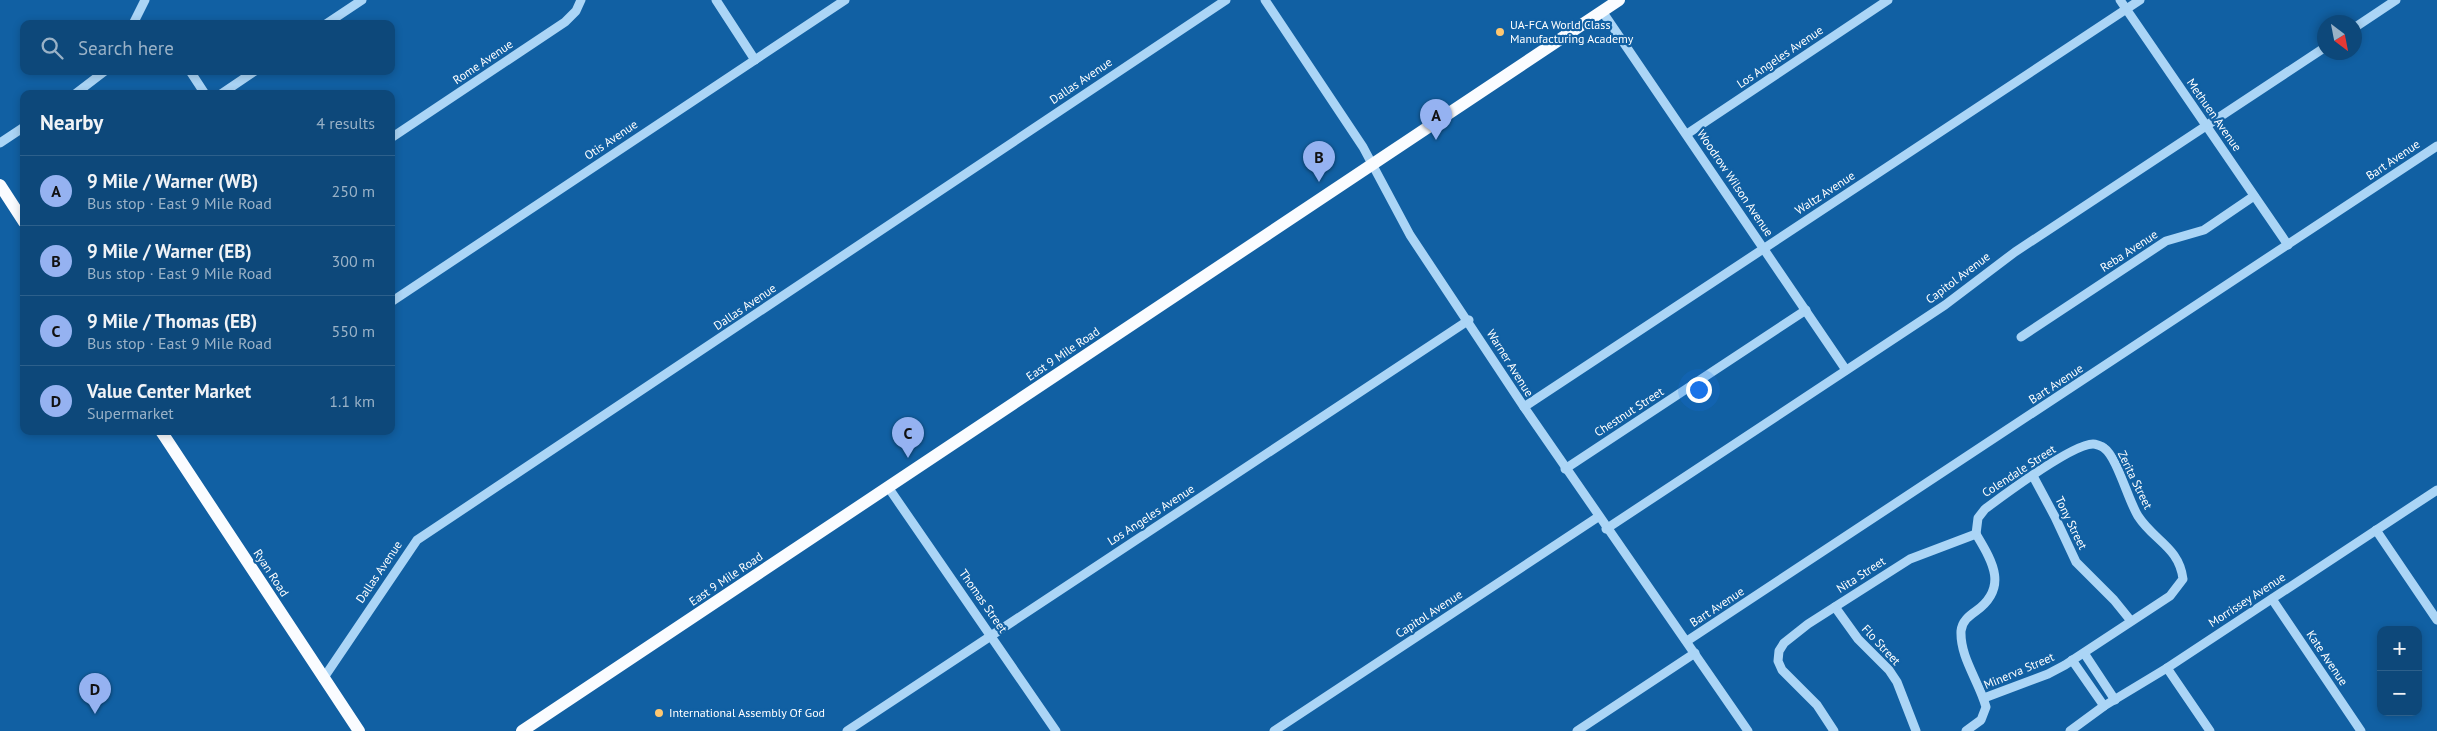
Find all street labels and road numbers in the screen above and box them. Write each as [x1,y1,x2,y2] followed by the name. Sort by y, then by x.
[1734,22,1826,91] street label: Los Angeles Avenue
[450,36,516,87] street label: Rome Avenue
[1047,54,1115,107] street label: Dallas Avenue
[2184,75,2245,154] street label: Methuen Avenue
[581,116,640,163] street label: Otis Avenue
[1694,126,1777,239] street label: Woodrow Wilson Avenue
[2363,136,2423,183] street label: Bart Avenue
[1792,168,1857,217] street label: Waltz Avenue
[2097,226,2160,275] street label: Reba Avenue
[1923,249,1993,307] street label: Capitol Avenue
[711,280,779,333] street label: Dallas Avenue
[1023,323,1102,384] street label: East 9 Mile Road
[1484,326,1537,399] street label: Warner Avenue
[2026,360,2086,407] street label: Bart Avenue
[1591,384,1666,440] street label: Chestnut Street
[1979,441,2058,500] street label: Colendale Street
[2115,448,2156,511] street label: Zerita Street
[1104,481,1197,548] street label: Los Angeles Avenue
[2052,494,2091,552] street label: Tony Street
[352,538,405,606] street label: Dallas Avenue
[251,546,292,599] street label: Ryan Road
[686,548,765,609] street label: East 9 Mile Road
[1834,553,1888,596] street label: Nita Street
[956,566,1011,635] street label: Thomas Street
[2205,569,2288,630] street label: Morrissey Avenue
[1687,583,1747,630] street label: Bart Avenue
[1393,586,1465,641] street label: Capitol Avenue
[1859,621,1904,668] street label: Flo Street
[2304,627,2351,688] street label: Kate Avenue
[1981,649,2056,692] street label: Minerva Street

